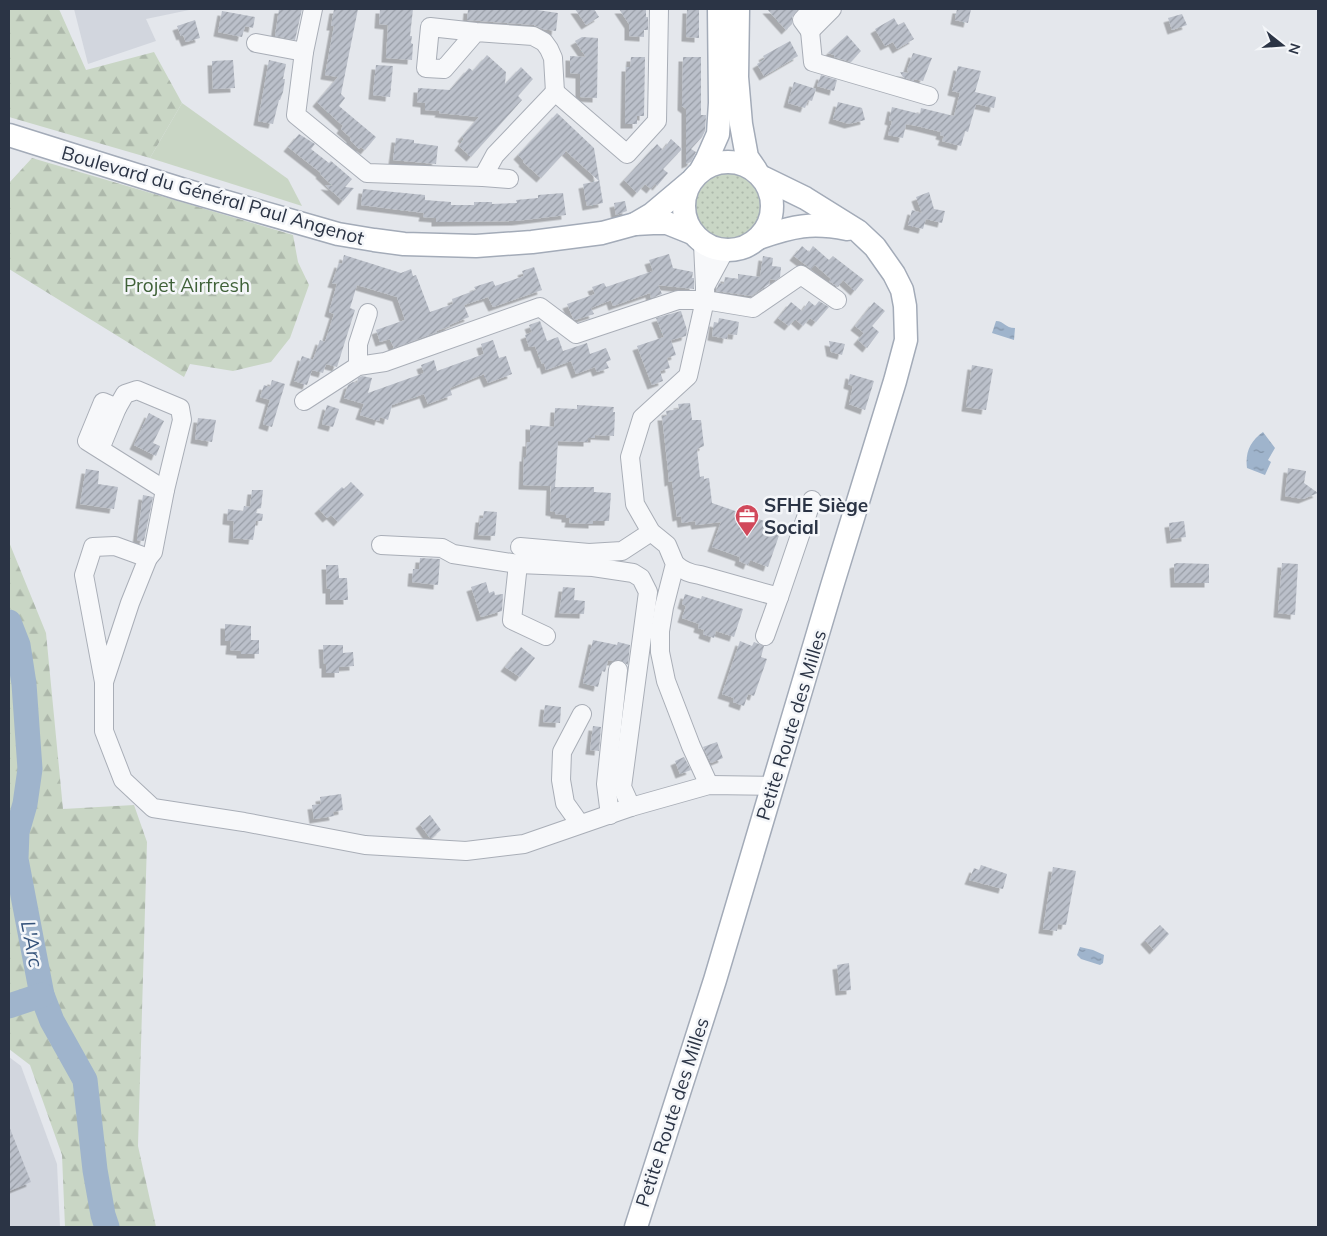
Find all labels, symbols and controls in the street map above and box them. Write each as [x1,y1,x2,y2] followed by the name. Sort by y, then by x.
[1257,20,1307,70] north arrow
[1284,41,1305,56] text: N
[59,140,367,250] street label: Boulevard du Général Paul Angenot
[124,273,250,297] park label: Projet Airfresh
[764,493,868,539] place label: SFHE Siège Social
[734,503,760,537] office icon: SFHE Siège Social
[751,627,831,823] street label: Petite Route des Milles
[16,918,49,969] water label: L'Arc
[630,1014,714,1210] street label: Petite Route des Milles

